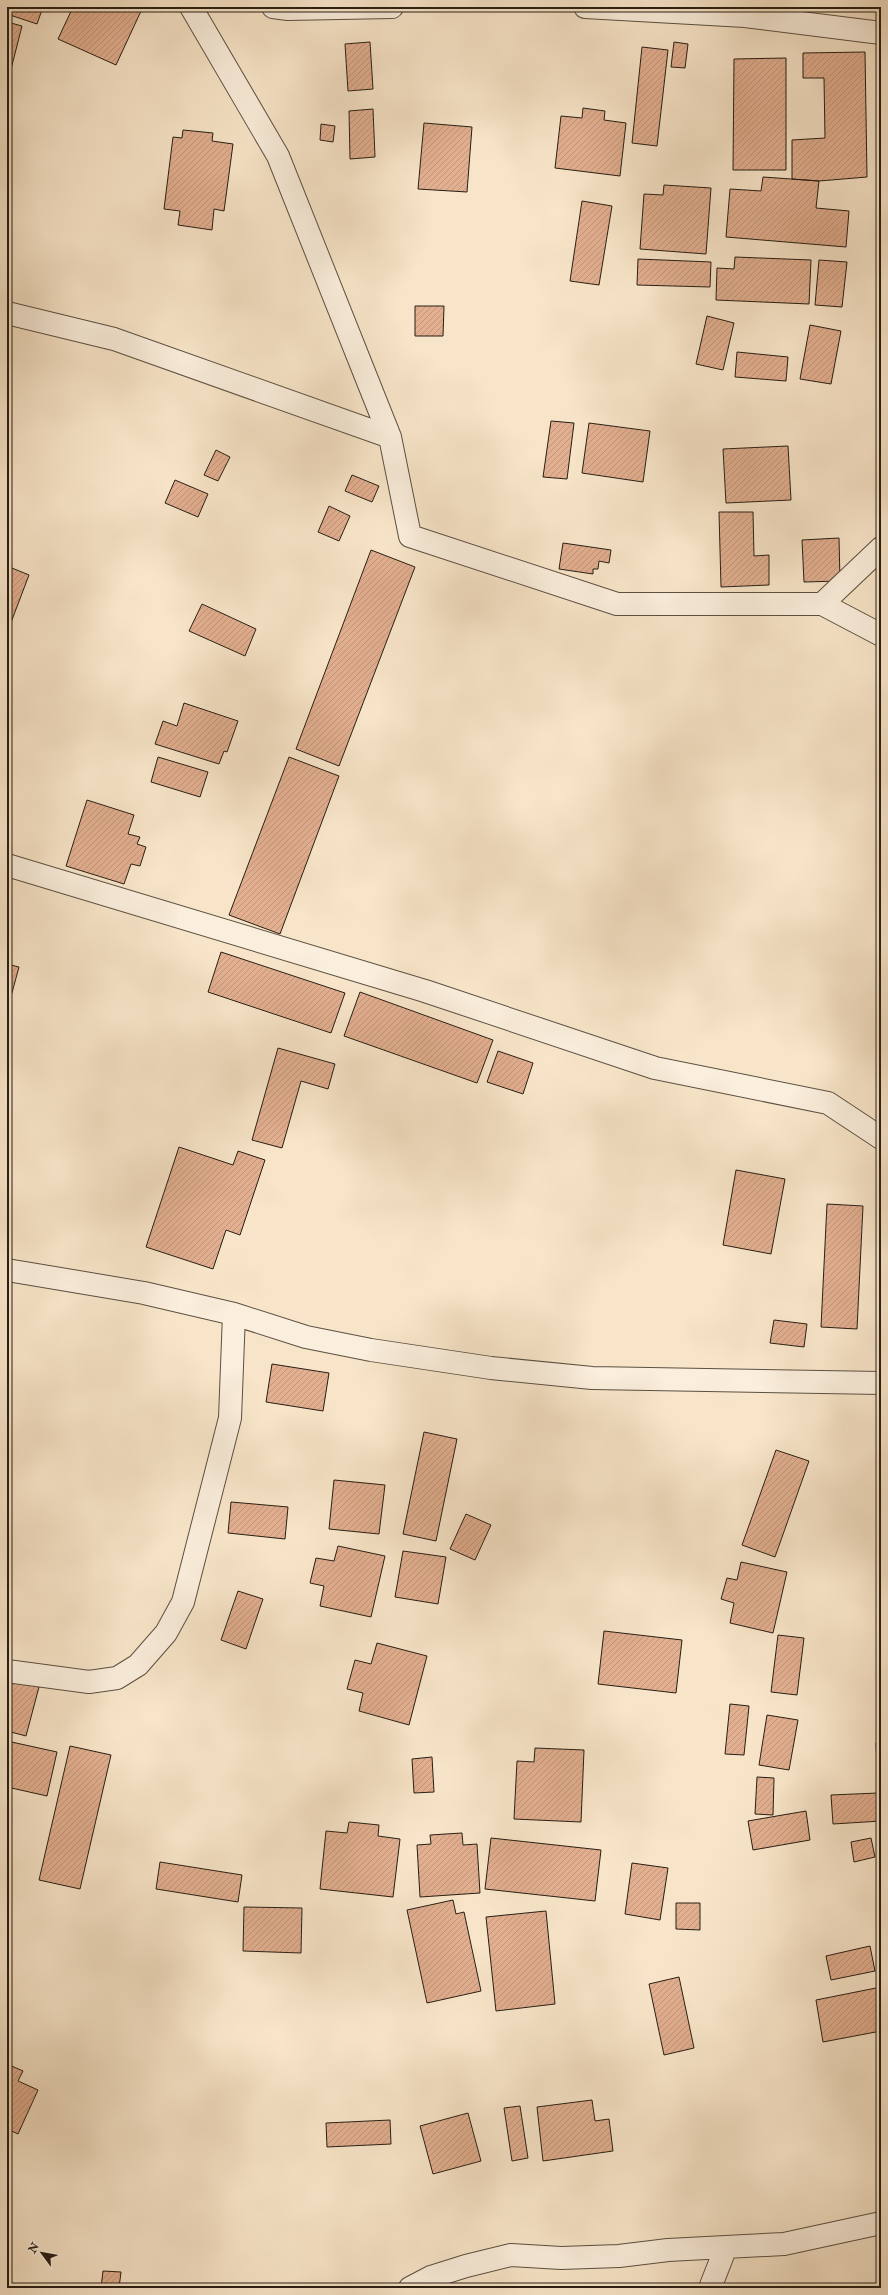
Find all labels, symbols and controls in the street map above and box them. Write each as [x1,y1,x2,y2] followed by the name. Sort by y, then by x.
[22,2233,62,2273] north arrow
[25,2239,43,2256] text: N

